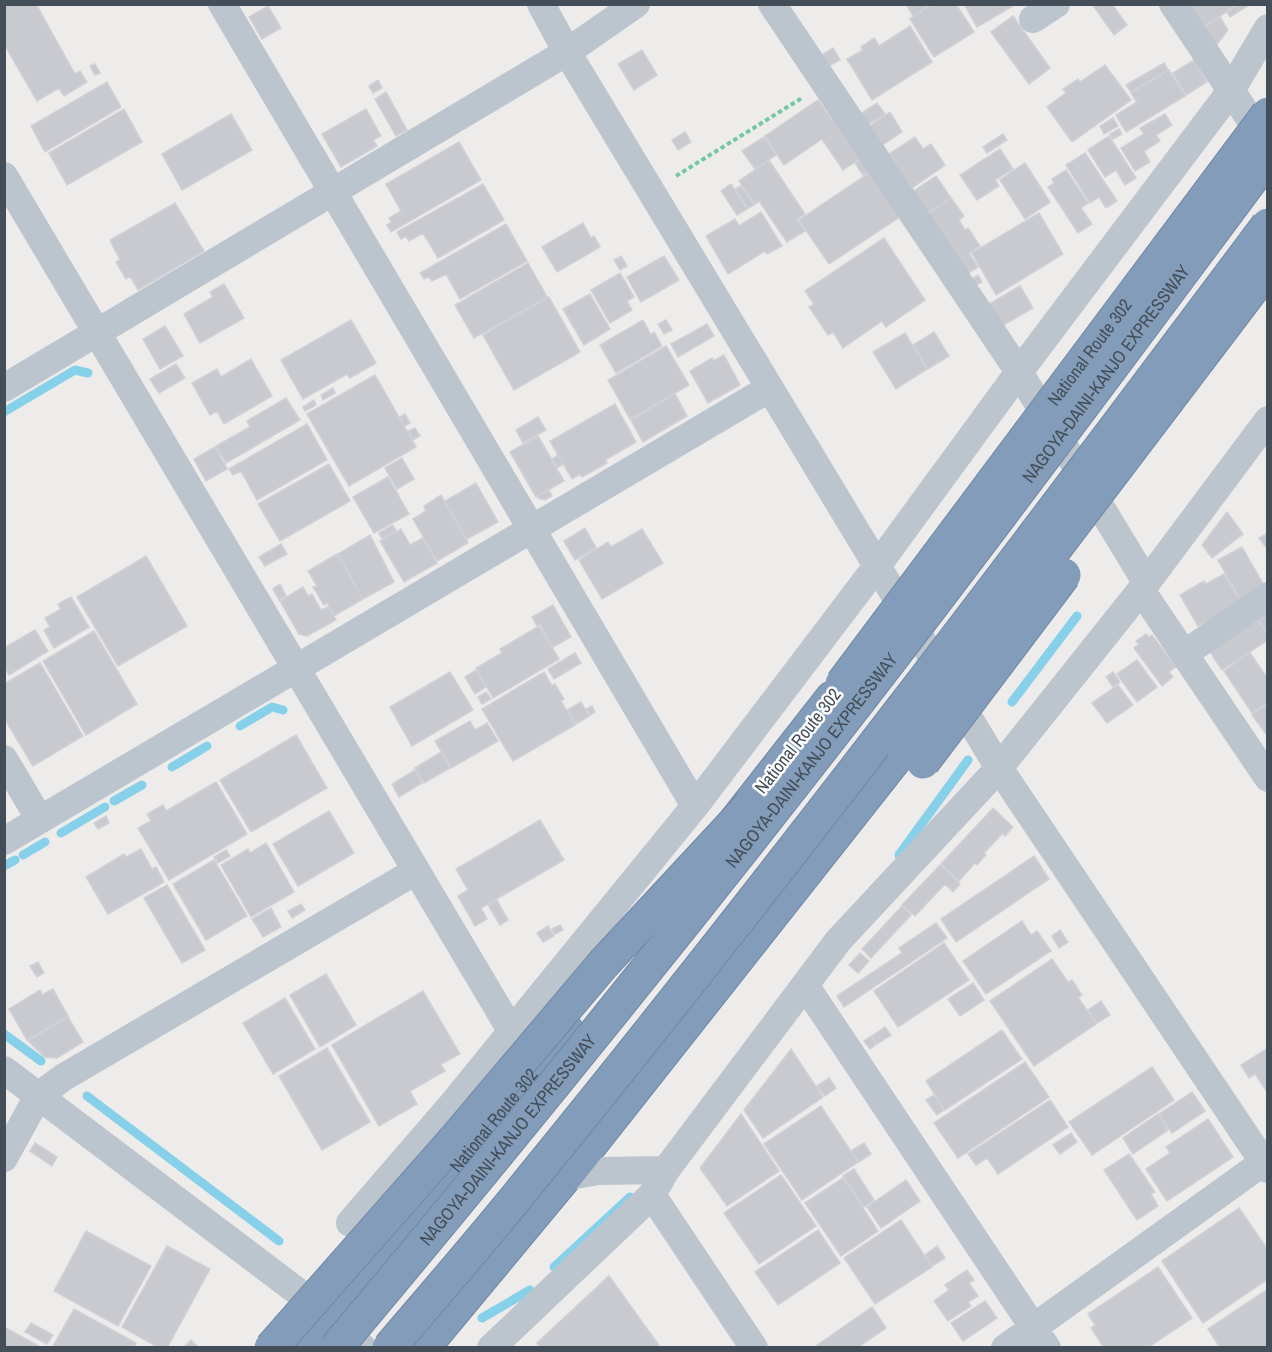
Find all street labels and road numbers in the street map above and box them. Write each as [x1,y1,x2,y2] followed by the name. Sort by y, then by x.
[1016,259,1196,488] street label: NAGOYA-DAINI-KANJO EXPRESSWAY
[1041,294,1138,411] street label: National Route 302
[719,647,903,873] street label: NAGOYA-DAINI-KANJO EXPRESSWAY
[749,683,847,799] street label: National Route 302
[414,1028,602,1251] street label: NAGOYA-DAINI-KANJO EXPRESSWAY
[444,1063,543,1177] street label: National Route 302

